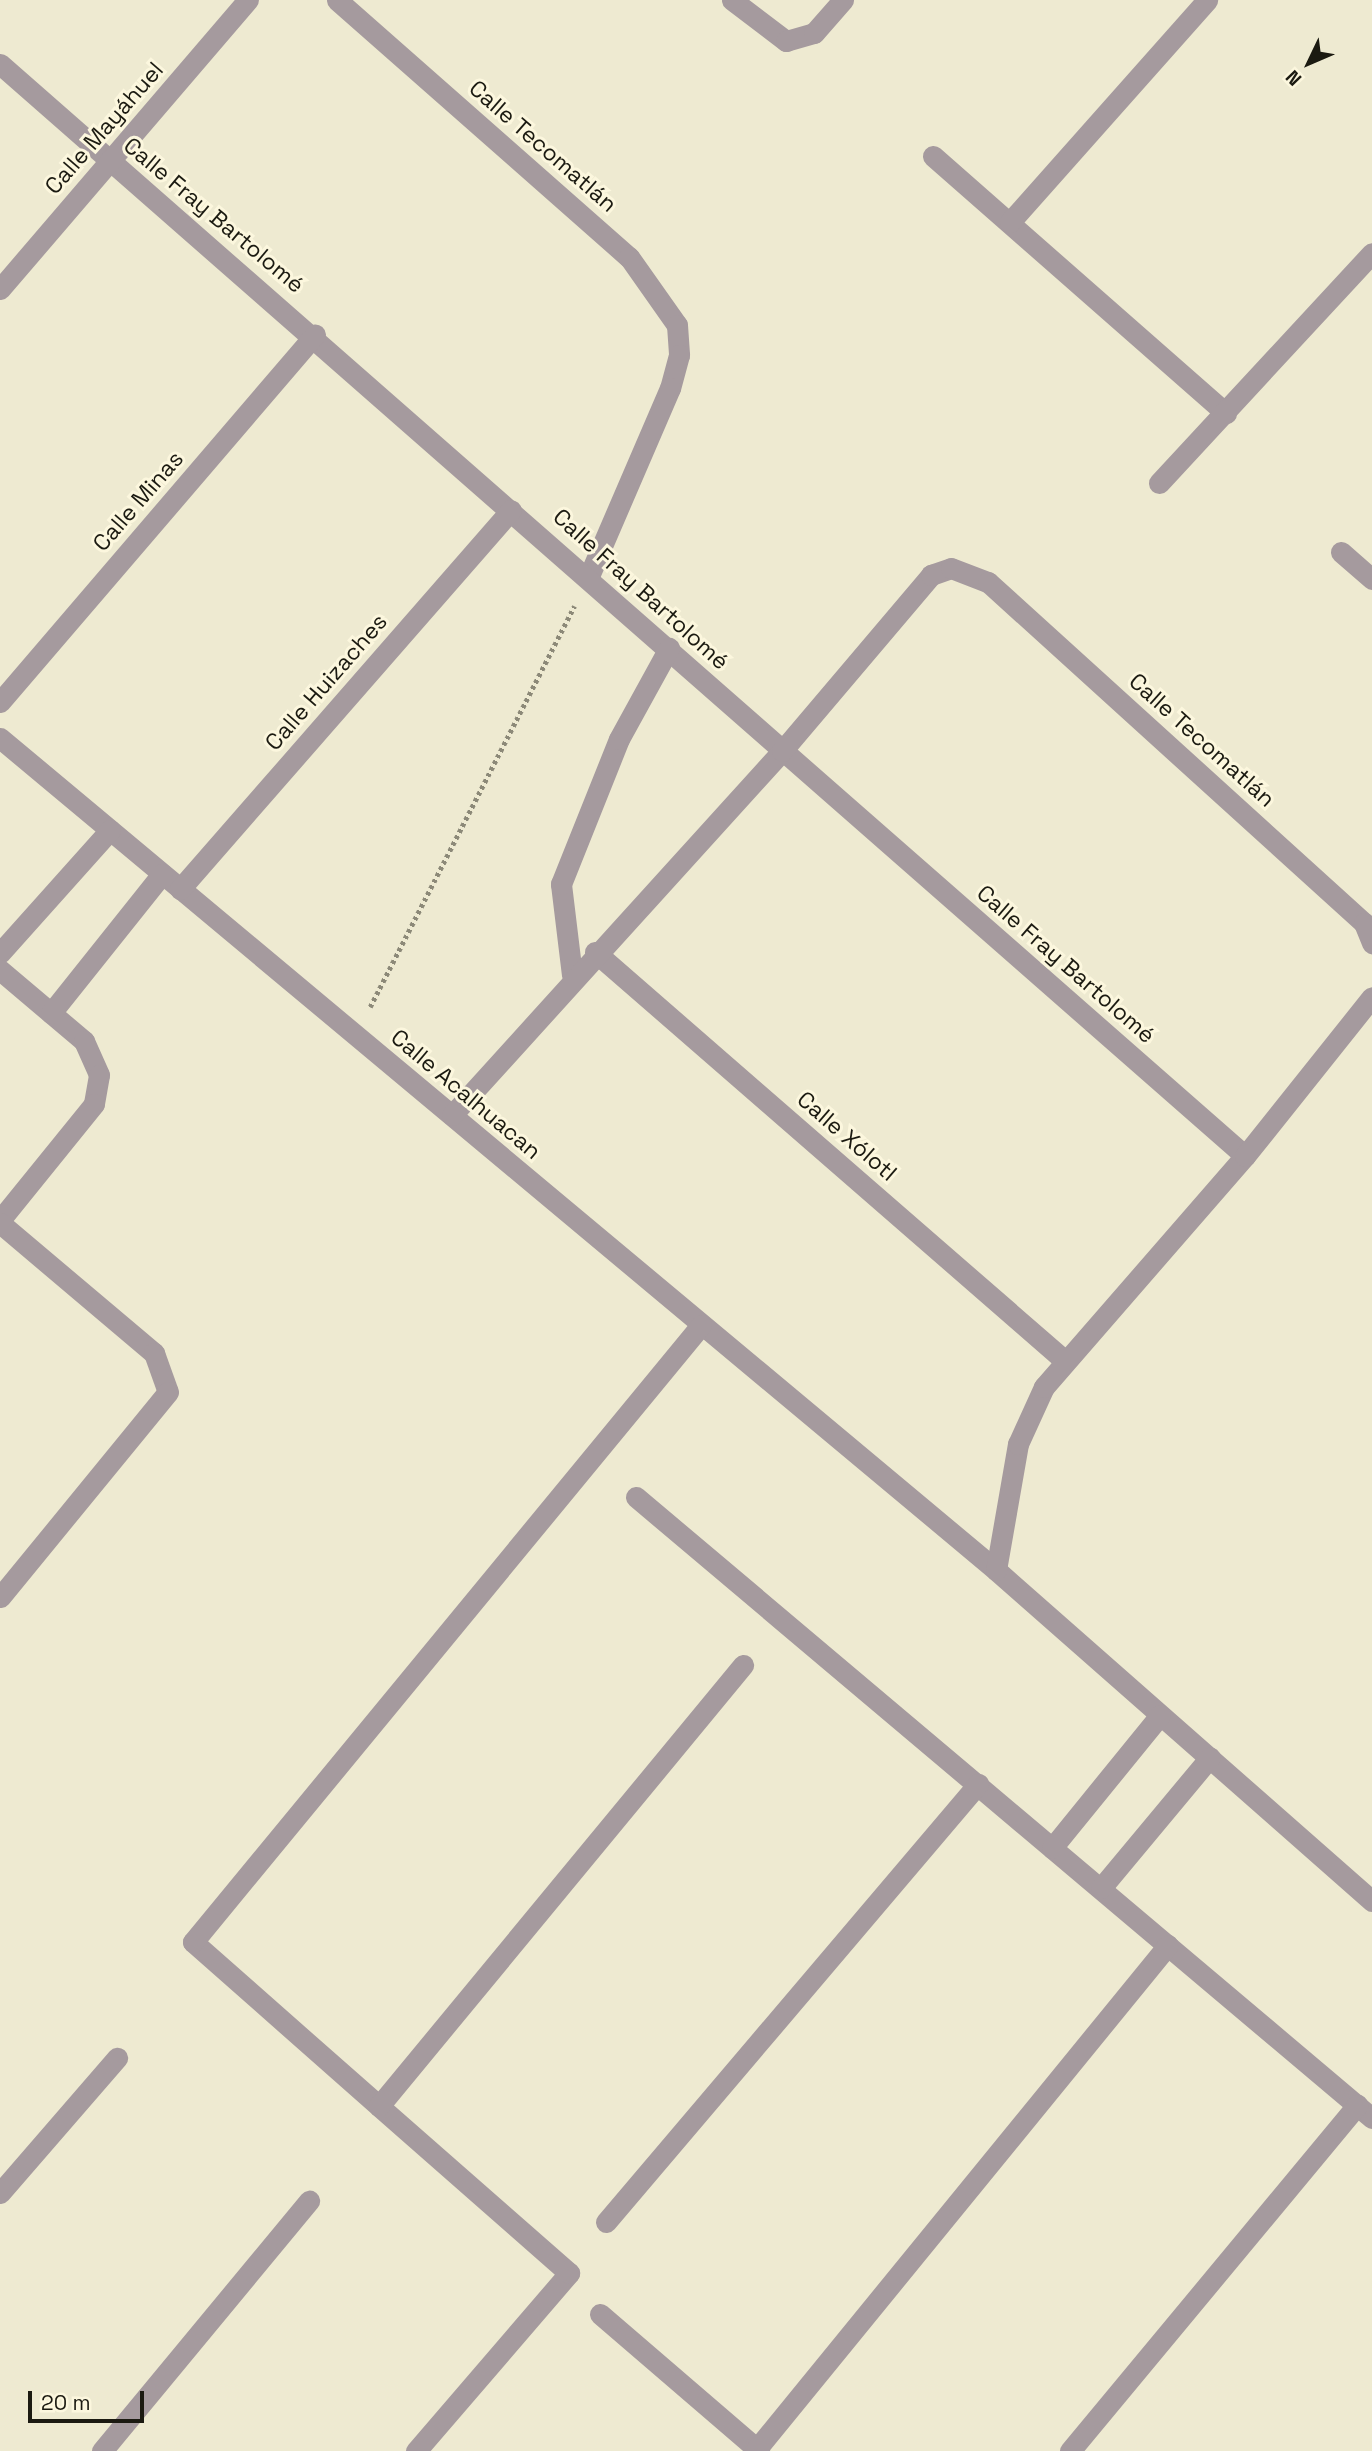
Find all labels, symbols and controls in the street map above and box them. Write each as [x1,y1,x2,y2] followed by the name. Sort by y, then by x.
[1274,28,1344,98] north arrow
[39,56,169,200] street label: Calle Mayáhuel
[1280,65,1307,91] text: N
[463,74,623,218] street label: Calle Tecomatlán
[118,131,310,299] street label: Calle Fray Bartolomé
[87,445,189,557] street label: Calle Minas
[547,503,735,675] street label: Calle Fray Bartolomé
[259,608,393,756] street label: Calle Huizaches
[1123,667,1281,813] street label: Calle Tecomatlán
[971,879,1161,1049] street label: Calle Fray Bartolomé
[385,1023,547,1165] street label: Calle Acalhuacan
[792,1085,902,1187] street label: Calle Xólotl
[32,2378,147,2422] scale bar
[41,2389,91,2416] text: 20 m

